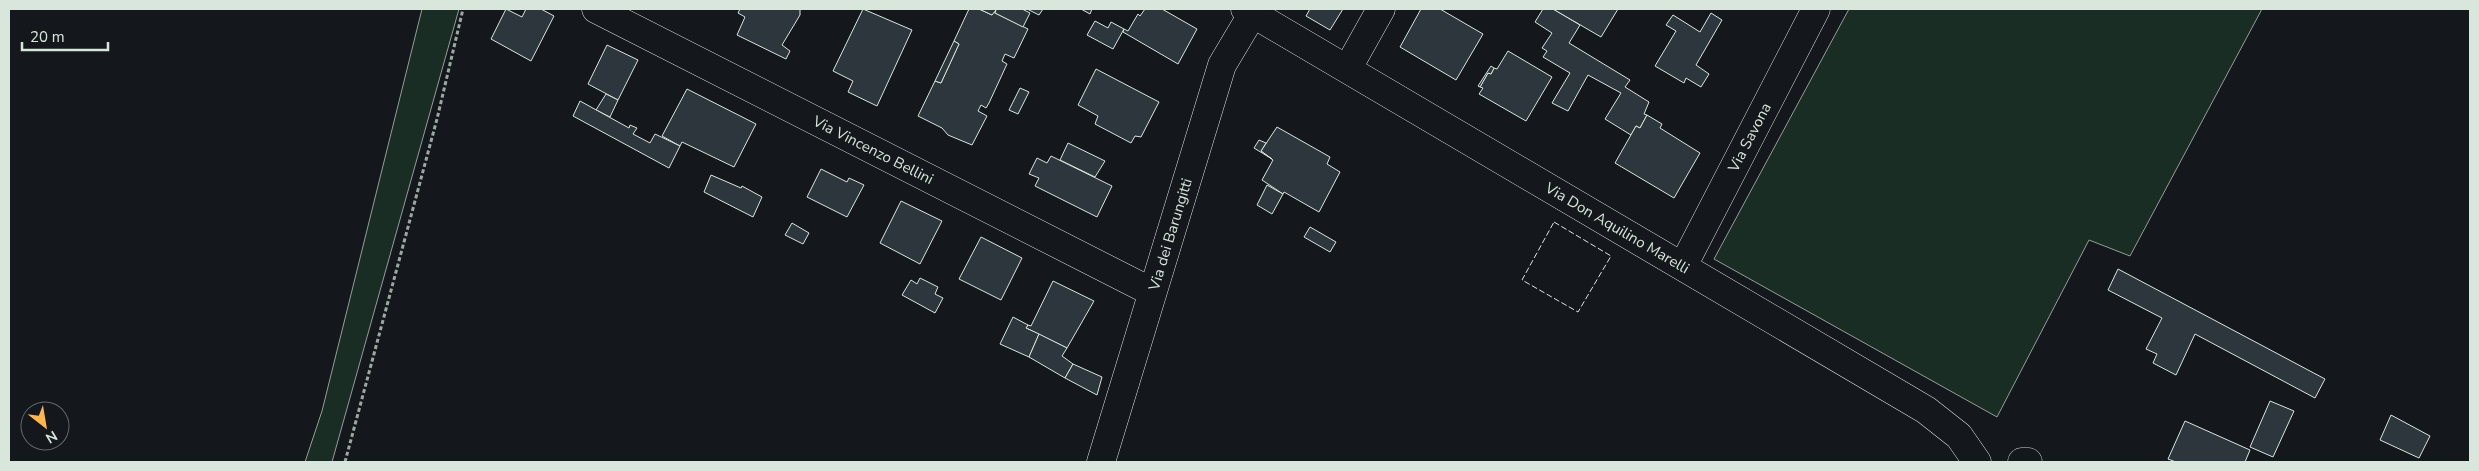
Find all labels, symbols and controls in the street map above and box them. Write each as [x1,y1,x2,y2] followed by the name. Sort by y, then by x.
[22,20,109,52] scale bar
[30,27,65,47] text: 20 m
[1723,99,1776,176] street label: Via Savona
[809,111,937,189] street label: Via Vincenzo Bellini
[1144,176,1197,294] street label: Via dei Barungitti
[1541,177,1693,278] street label: Via Don Aquilino Marelli
[20,401,70,451] north arrow
[42,426,61,448] text: N

